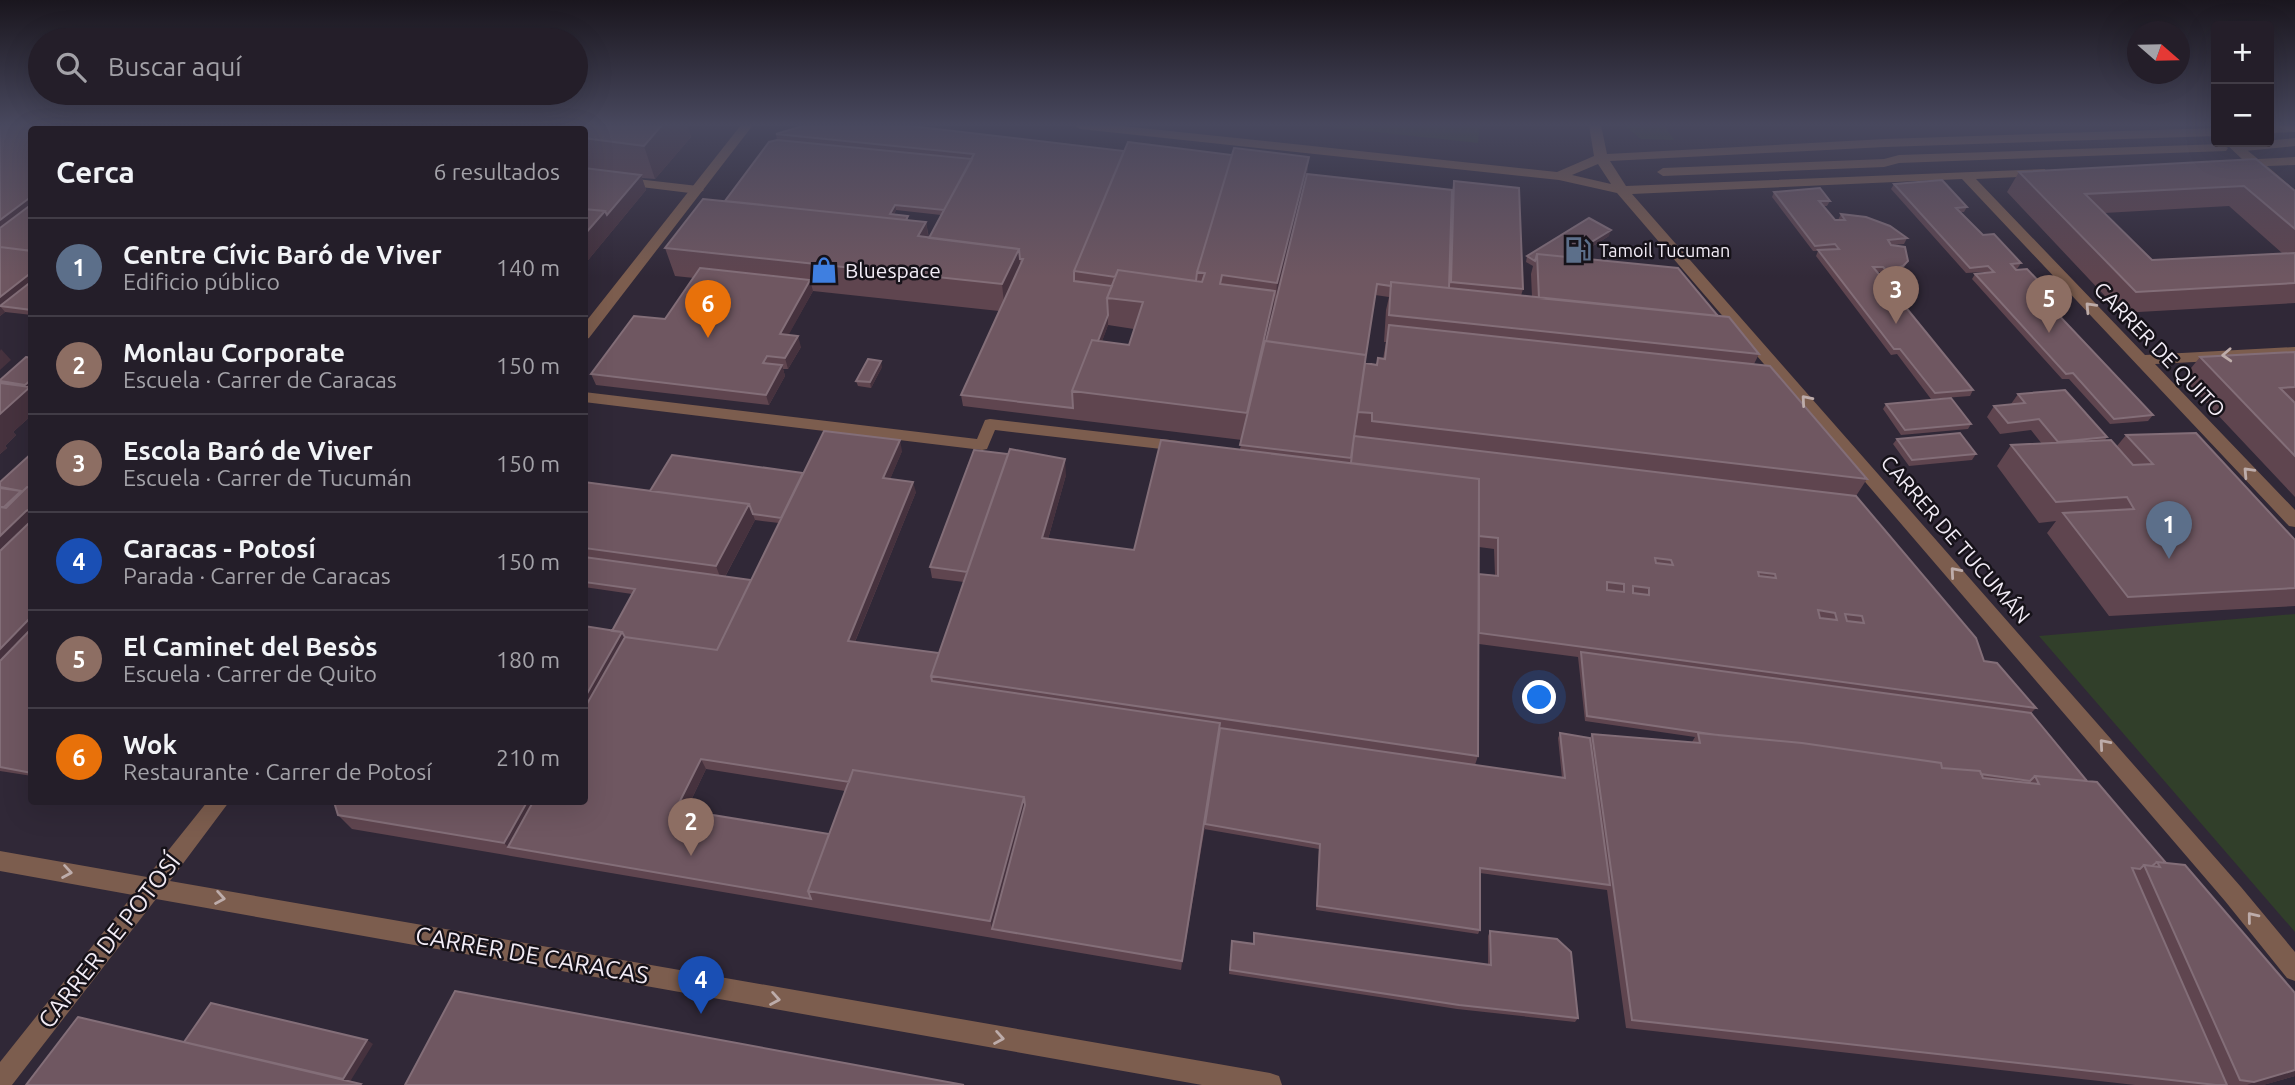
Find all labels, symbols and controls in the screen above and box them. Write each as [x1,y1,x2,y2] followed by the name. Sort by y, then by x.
[2127,21,2190,84] north arrow
[2211,21,2274,147] map controls
[2211,21,2274,84] button: +
[28,28,588,105] search box
[52,48,90,86] icon: search
[108,52,242,81] text: Buscar aquí
[2211,84,2274,147] button: −
[56,155,135,189] text: Cerca
[434,159,560,184] text: 6 resultados
[1563,235,1593,265] fuel station icon: Tamoil Tucuman
[123,240,442,269] text: Centre Cívic Baró de Viver
[1599,240,1730,260] place label: Tamoil Tucuman
[73,255,85,280] text: 1
[496,255,560,280] text: 140 m
[809,255,839,285] shop icon: Bluespace
[845,258,941,282] place label: Bluespace
[1873,266,1919,324] pin: 3
[123,269,280,294] text: Edificio público
[2026,275,2072,333] pin: 5
[2090,277,2230,421] street label: CARRER DE QUITO
[685,280,731,338] pin: 6
[2086,302,2099,315] one-way arrow
[123,338,345,367] text: Monlau Corporate
[2221,348,2232,363] one-way arrow
[73,353,85,378] text: 2
[496,353,560,378] text: 150 m
[123,367,397,392] text: Escuela · Carrer de Caracas
[1802,396,1814,409] one-way arrow
[123,436,373,465] text: Escola Baró de Viver
[1877,450,2035,628] street label: CARRER DE TUCUMÁN
[73,451,85,476] text: 3
[496,451,560,476] text: 150 m
[123,465,412,490] text: Escuela · Carrer de Tucumán
[2244,467,2256,480] one-way arrow
[2146,501,2192,559] pin: 1
[123,534,316,563] text: Caracas - Potosí
[73,549,85,574] text: 4
[496,549,560,574] text: 150 m
[123,563,391,588] text: Parada · Carrer de Caracas
[1951,567,1963,580] one-way arrow
[123,632,378,661] text: El Caminet del Besòs
[73,647,85,672] text: 5
[496,647,560,672] text: 180 m
[123,661,377,686] text: Escuela · Carrer de Quito
[1522,680,1556,714] your location
[123,730,177,759] text: Wok
[2100,740,2112,753] one-way arrow
[73,745,85,770] text: 6
[496,745,560,770] text: 210 m
[123,759,432,784] text: Restaurante · Carrer de Potosí
[668,798,714,856] pin: 2
[32,847,186,1033] street label: CARRER DE POTOSÍ
[61,864,73,879] one-way arrow
[214,890,226,905] one-way arrow
[2248,913,2260,926] one-way arrow
[413,921,651,989] street label: CARRER DE CARACAS
[678,956,724,1014] pin: 4
[769,991,781,1006] one-way arrow
[993,1030,1005,1045] one-way arrow

